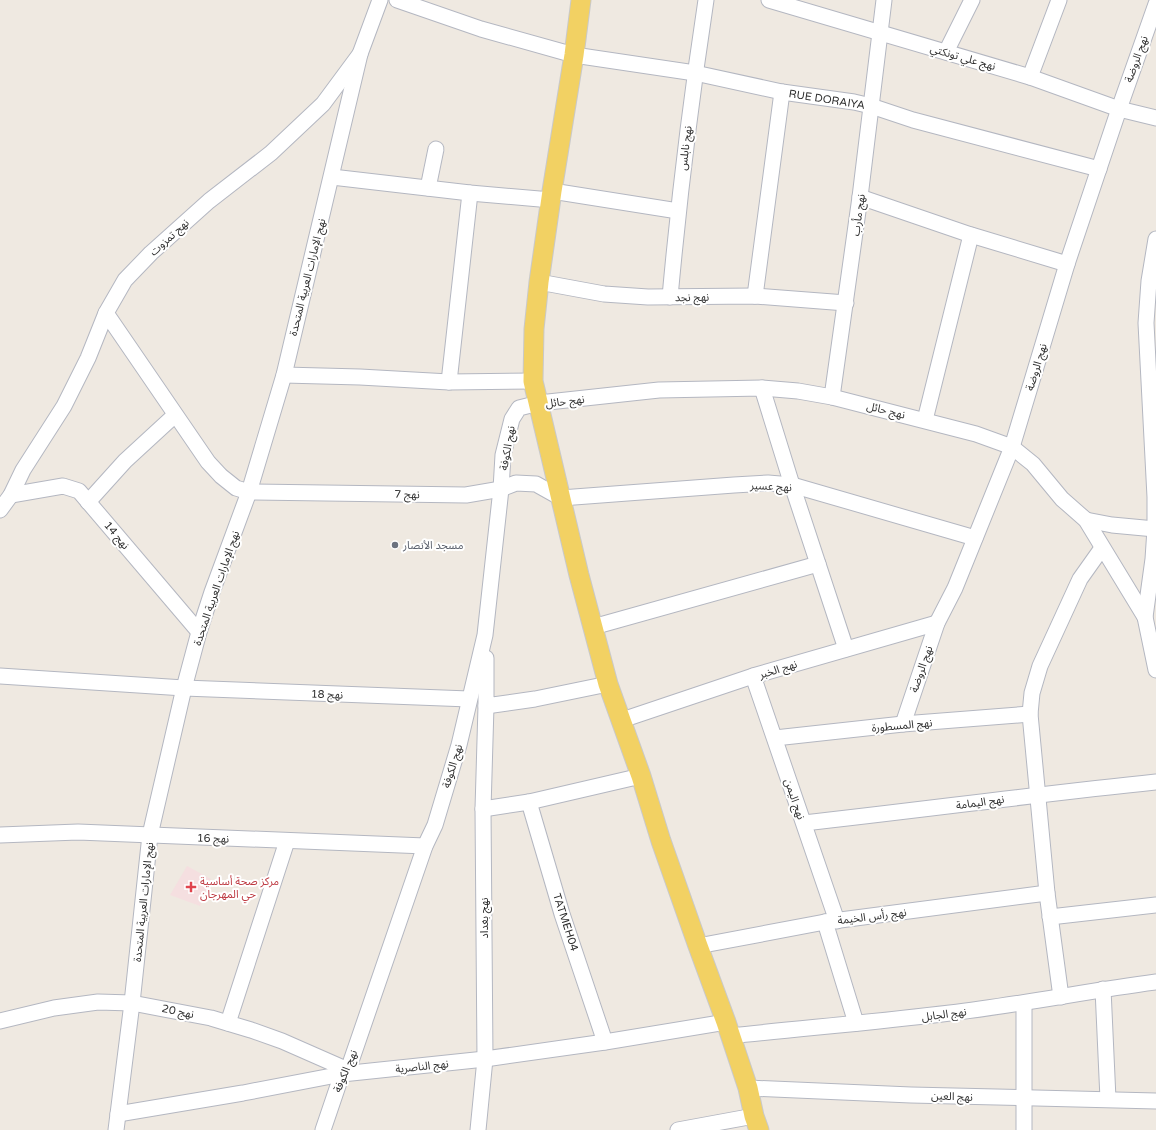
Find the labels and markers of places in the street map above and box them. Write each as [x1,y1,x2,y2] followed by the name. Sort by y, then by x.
[402,539,464,552] place label: مسجد الأنصار
[390,540,400,550] marker: مسجد الأنصار
[200,875,279,904] place label: مركز صحة أساسية حي المهرجان
[185,881,197,893] marker: مركز صحة أساسية حي المهرجان

